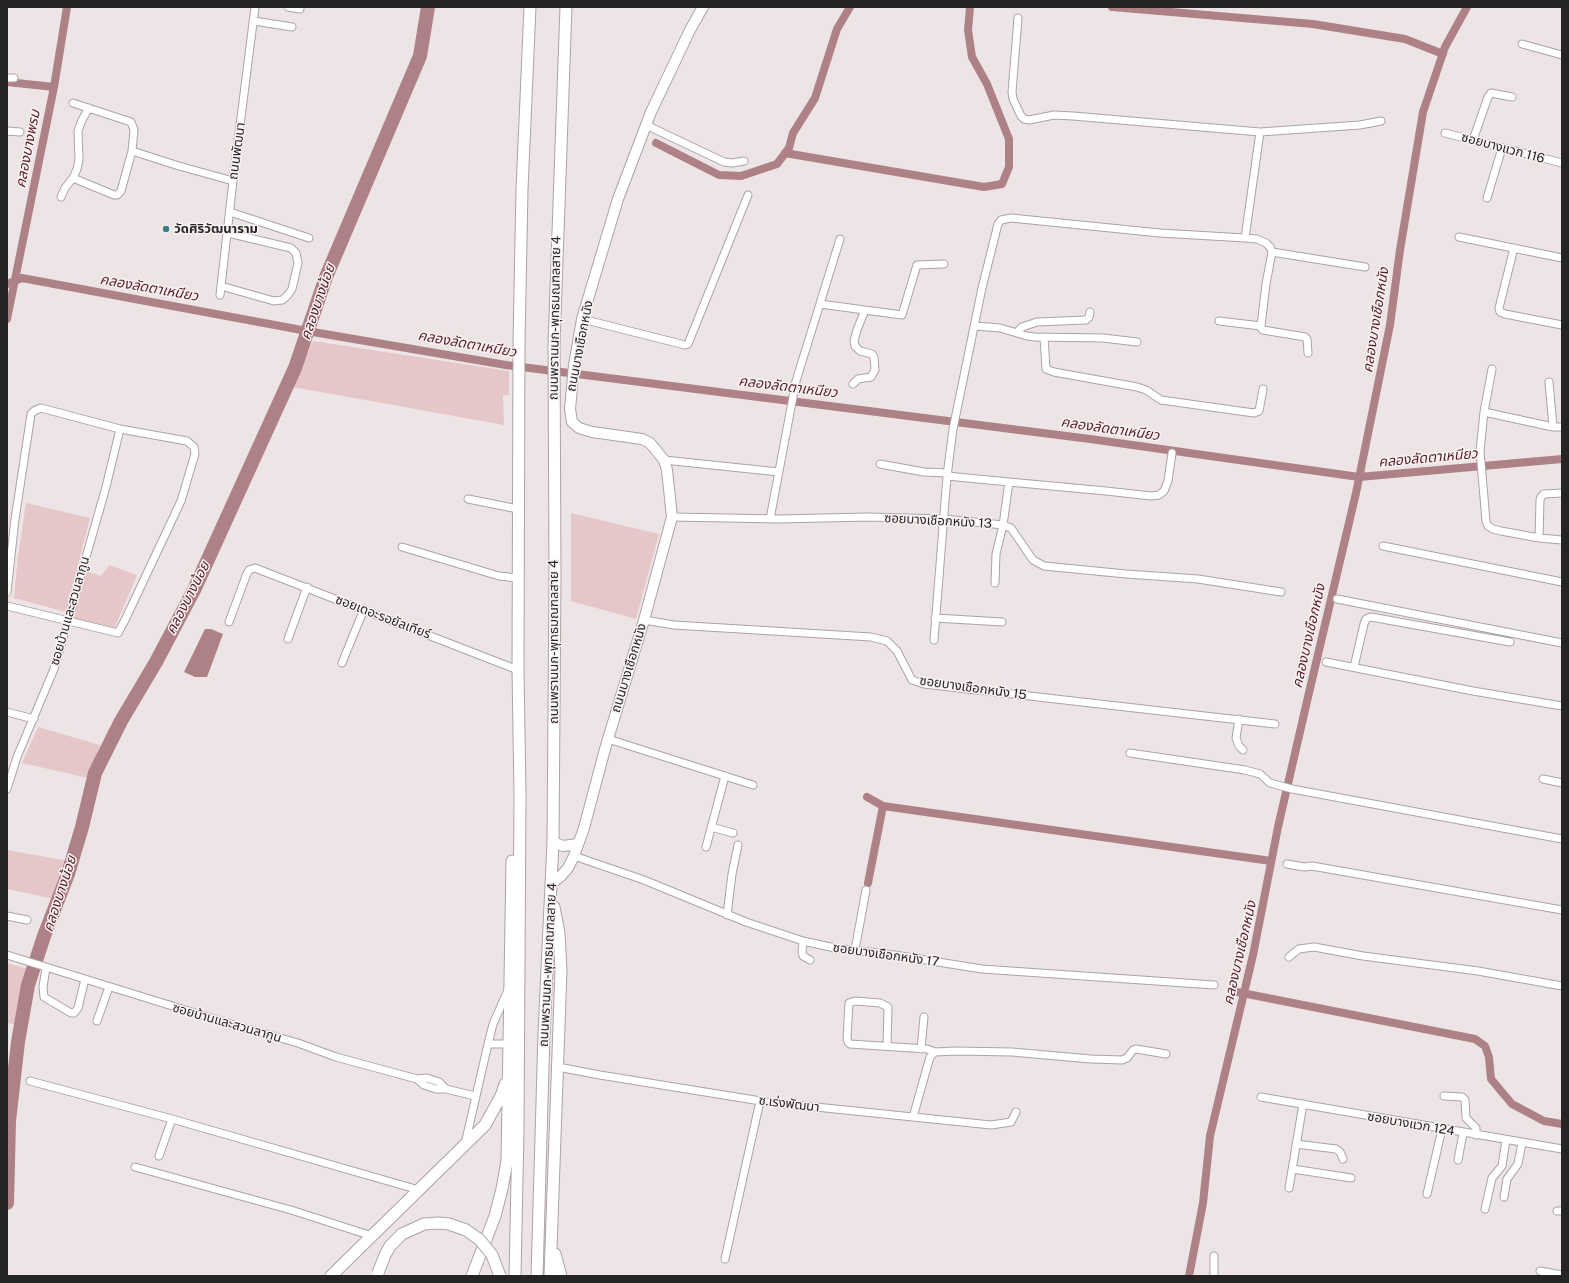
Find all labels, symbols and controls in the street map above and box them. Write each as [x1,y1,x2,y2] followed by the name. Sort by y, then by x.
[12,109,44,189] water label: คลองบางพรม
[225,121,249,181] street label: ถนนพัฒนา
[1460,129,1546,167] street label: ซอยบางแวก 116
[174,221,258,237] place label: วัดศิริวัฒนาราม
[161,224,171,234] marker: วัดศิริวัฒนาราม
[546,236,564,400] street label: ถนนพรานนก-พุทธมณฑลสาย 4
[297,262,339,342] water label: คลองบางน้อย
[1359,266,1393,374] water label: คลองบางเชือกหนัง
[99,271,199,305] water label: คลองลัดตาเหนียว
[564,299,596,393] street label: ถนนบางเชือกหนัง
[417,327,517,361] water label: คลองลัดตาเหนียว
[738,373,838,401] water label: คลองลัดตาเหนียว
[1060,414,1160,444] water label: คลองลัดตาเหนียว
[1378,445,1478,471] water label: คลองลัดตาเหนียว
[884,510,992,532] street label: ซอยบางเชือกหนัง 13
[47,555,93,667] street label: ซอยบ้านและสวนลากูน
[163,559,213,637] water label: คลองบางน้อย
[546,560,562,724] street label: ถนนพรานนก-พุทธมณฑลสาย 4
[1289,582,1329,690] water label: คลองบางเชือกหนัง
[333,592,433,642] street label: ซอยเดอะรอยัลเทียร์
[608,621,650,715] street label: ถนนบางเชือกหนัง
[918,673,1028,703] street label: ซอยบางเชือกหนัง 15
[40,854,80,934] water label: คลองบางน้อย
[536,883,560,1047] street label: ถนนพรานนก-พุทธมณฑลสาย 4
[1220,899,1260,1007] water label: คลองบางเชือกหนัง
[832,940,940,970] street label: ซอยบางเชือกหนัง 17
[171,1000,283,1046] street label: ซอยบ้านและสวนลากูน
[758,1093,820,1115] street label: ซ.เร่งพัฒนา
[1366,1109,1456,1139] street label: ซอยบางแวก 124

